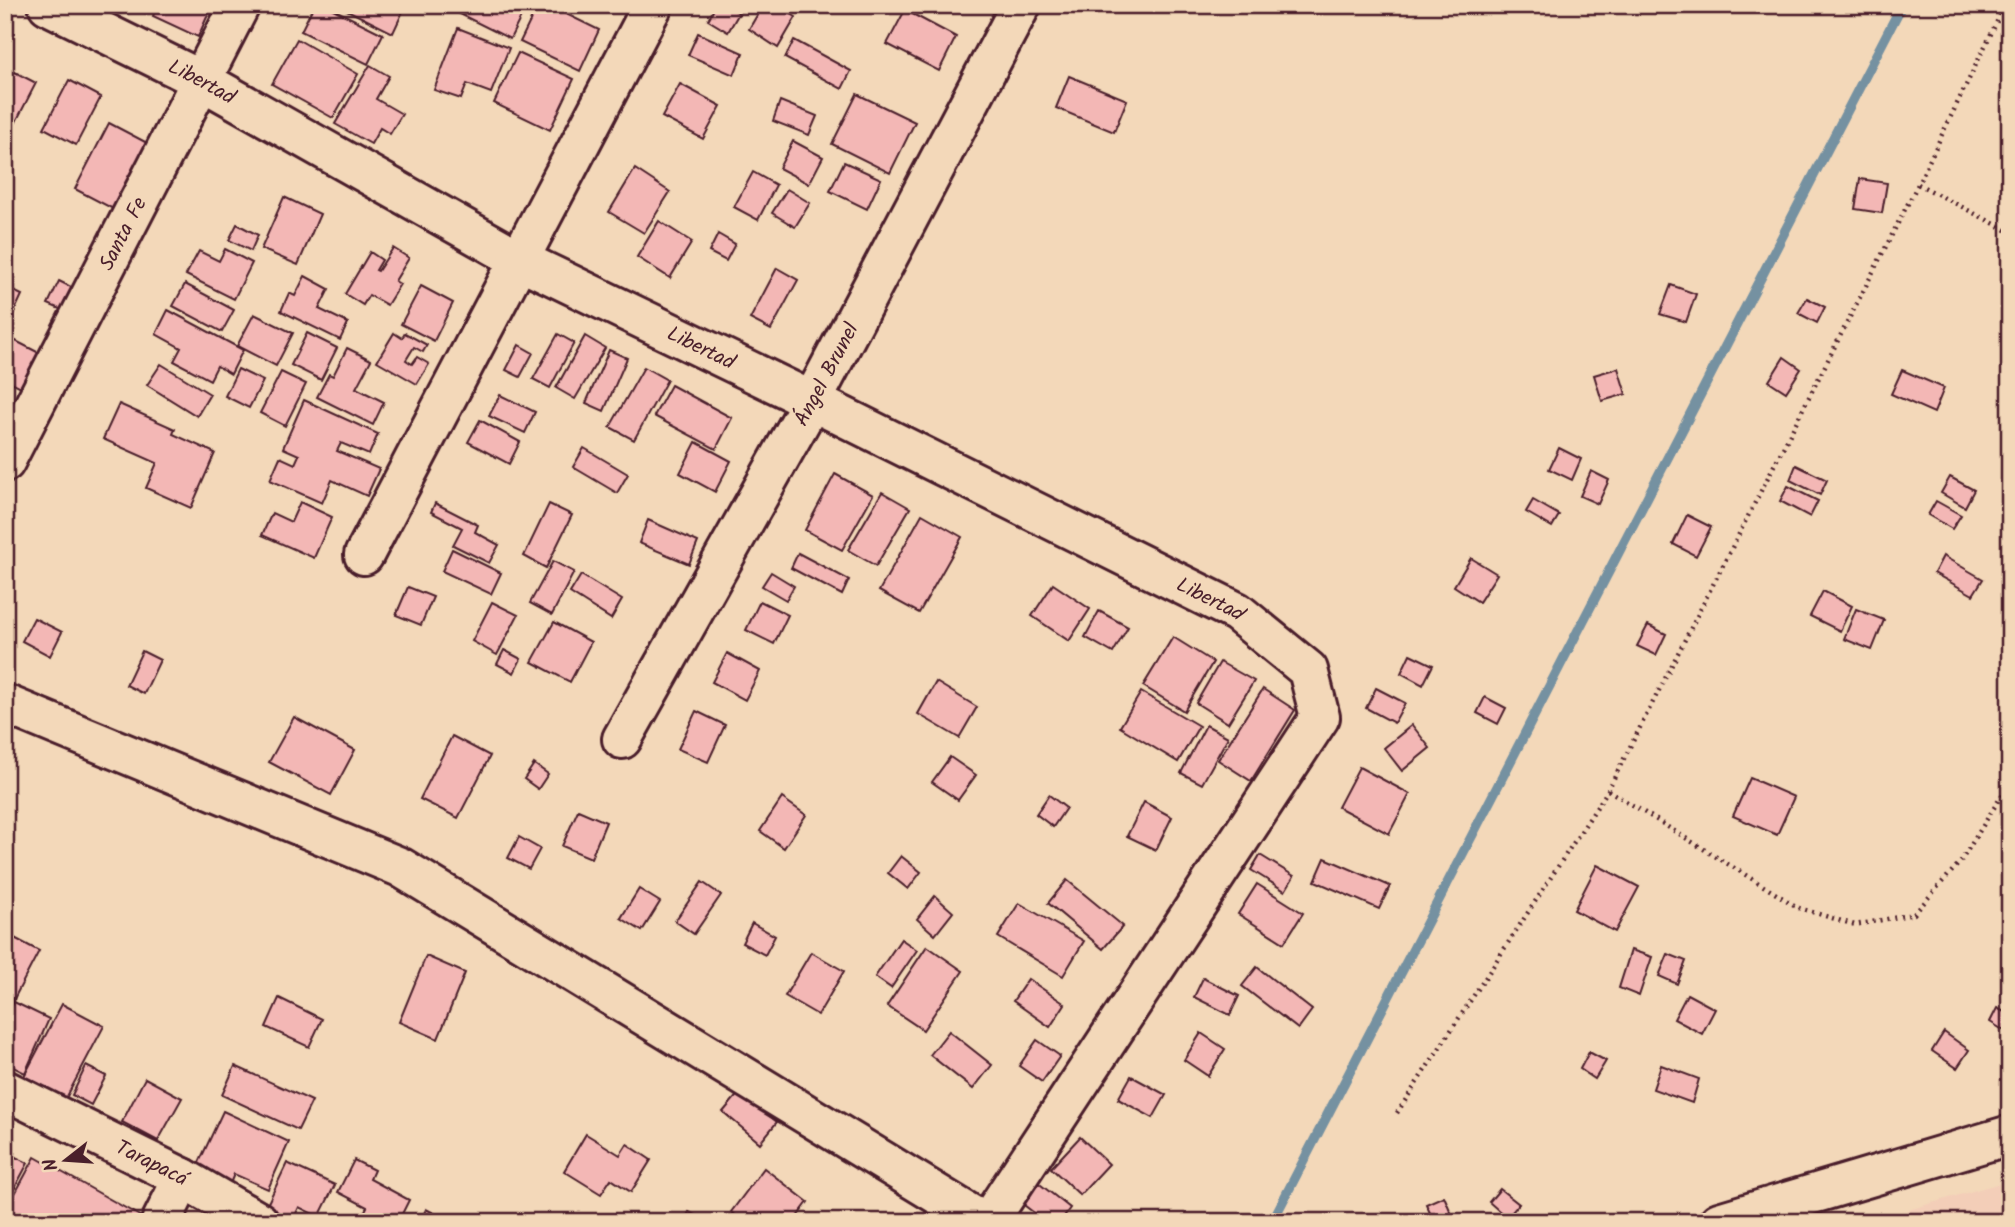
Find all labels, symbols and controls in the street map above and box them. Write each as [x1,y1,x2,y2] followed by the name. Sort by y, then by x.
[162,51,242,115] street label: Libertad
[91,191,157,277] street label: Santa Fe
[786,317,868,433] street label: Ángel Brunel
[661,318,741,380] street label: Libertad
[1170,569,1252,631] street label: Libertad
[32,1126,102,1196] north arrow
[109,1132,195,1197] street label: Tarapacá
[36,1154,68,1175] text: N

